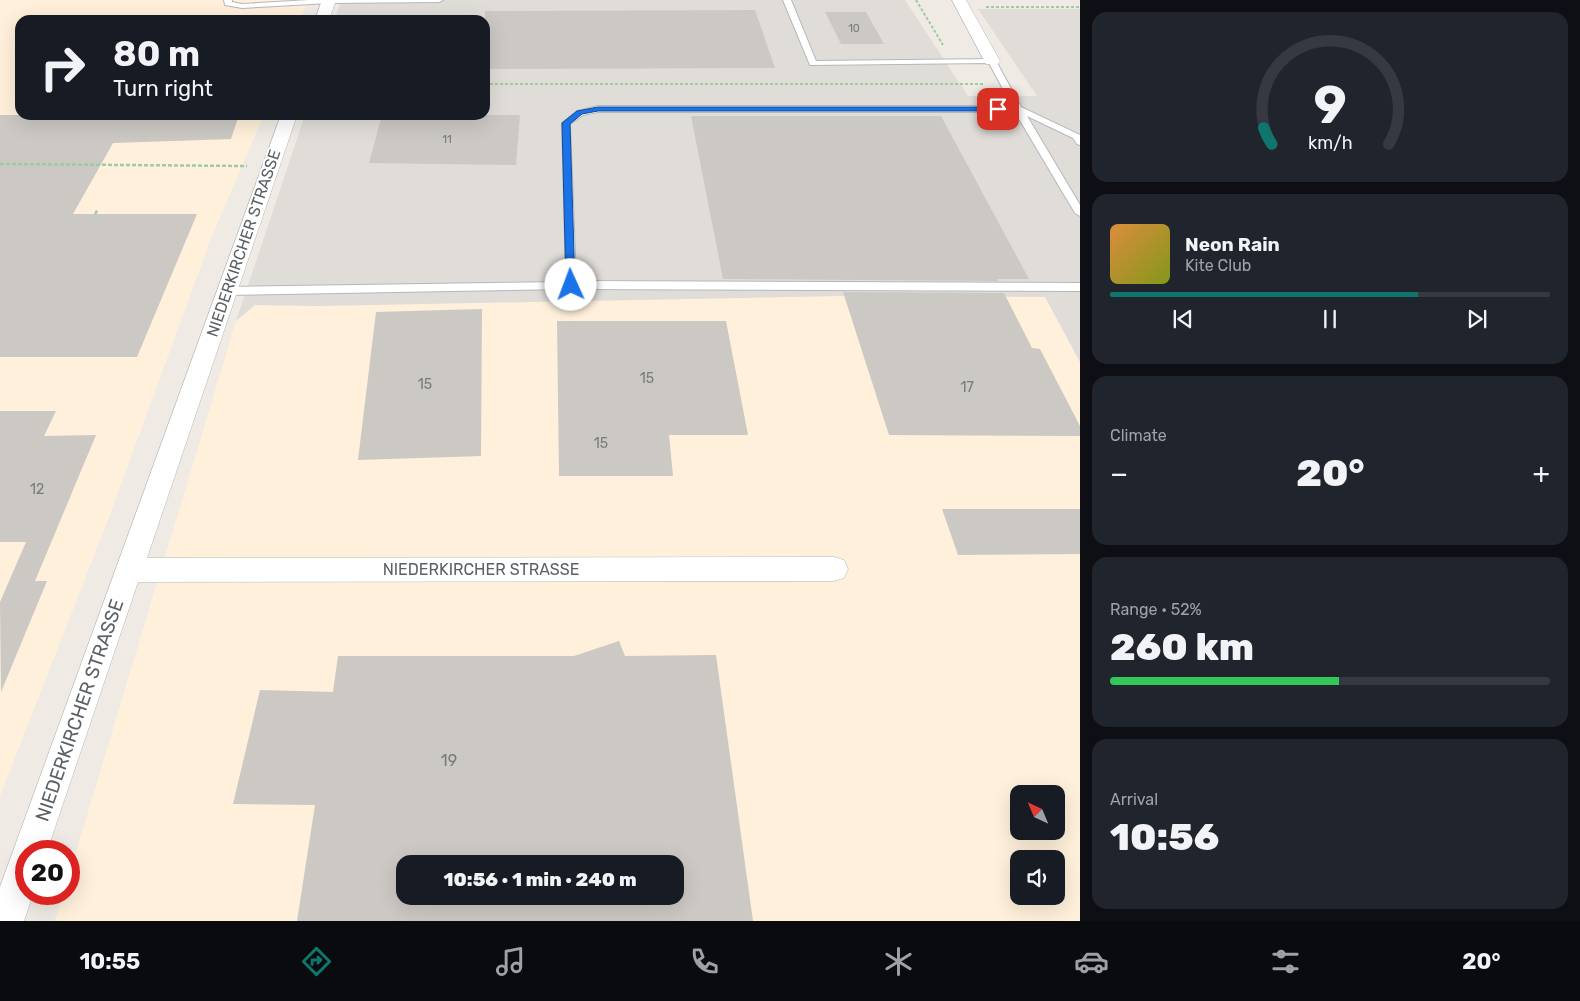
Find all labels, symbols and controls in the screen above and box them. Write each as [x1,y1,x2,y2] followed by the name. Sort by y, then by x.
[848,22,860,35] house number: 10
[113,33,200,75] text: 80 m
[30,35,95,100] icon: right
[1313,74,1347,136] text: 9
[113,75,213,102] text: Turn right
[977,88,1019,130] pin
[984,95,1012,123] icon: arrive
[1308,132,1352,153] text: km/h
[442,133,452,146] house number: 11
[202,147,284,339] street label: NIEDERKIRCHER STRASSE
[1185,233,1280,256] text: Neon Rain
[1185,256,1251,275] text: Kite Club
[544,258,596,310] position arrow
[1169,305,1197,333] icon: previous
[1316,305,1344,333] icon: pause
[1463,305,1491,333] icon: next
[640,370,654,387] house number: 15
[418,376,432,393] house number: 15
[960,379,974,396] house number: 17
[1110,426,1167,445] text: Climate
[594,435,608,452] house number: 15
[1296,450,1365,496] text: 20°
[1110,457,1128,490] text: −
[1533,457,1550,490] text: +
[30,481,44,498] house number: 12
[383,560,579,579] street label: NIEDERKIRCHER STRASSE
[31,596,128,824] street label: NIEDERKIRCHER STRASSE
[1110,600,1202,619] text: Range · 52%
[1110,624,1254,670] text: 260 km
[441,751,457,770] house number: 19
[1010,785,1065,840] north arrow
[1010,785,1065,905] map controls
[1110,790,1158,809] text: Arrival
[1110,814,1219,860] text: 10:56
[15,840,80,905] speed limit sign: 20
[1010,850,1065,905] button: sound
[444,868,637,891] text: 10:56 · 1 min · 240 m
[299,944,334,979] icon: directions
[493,944,528,979] icon: music
[687,944,722,979] icon: phone
[881,944,916,979] icon: climate
[1074,944,1109,979] icon: car
[1268,944,1303,979] icon: filters
[79,948,140,975] text: 10:55
[1462,948,1501,975] text: 20°

